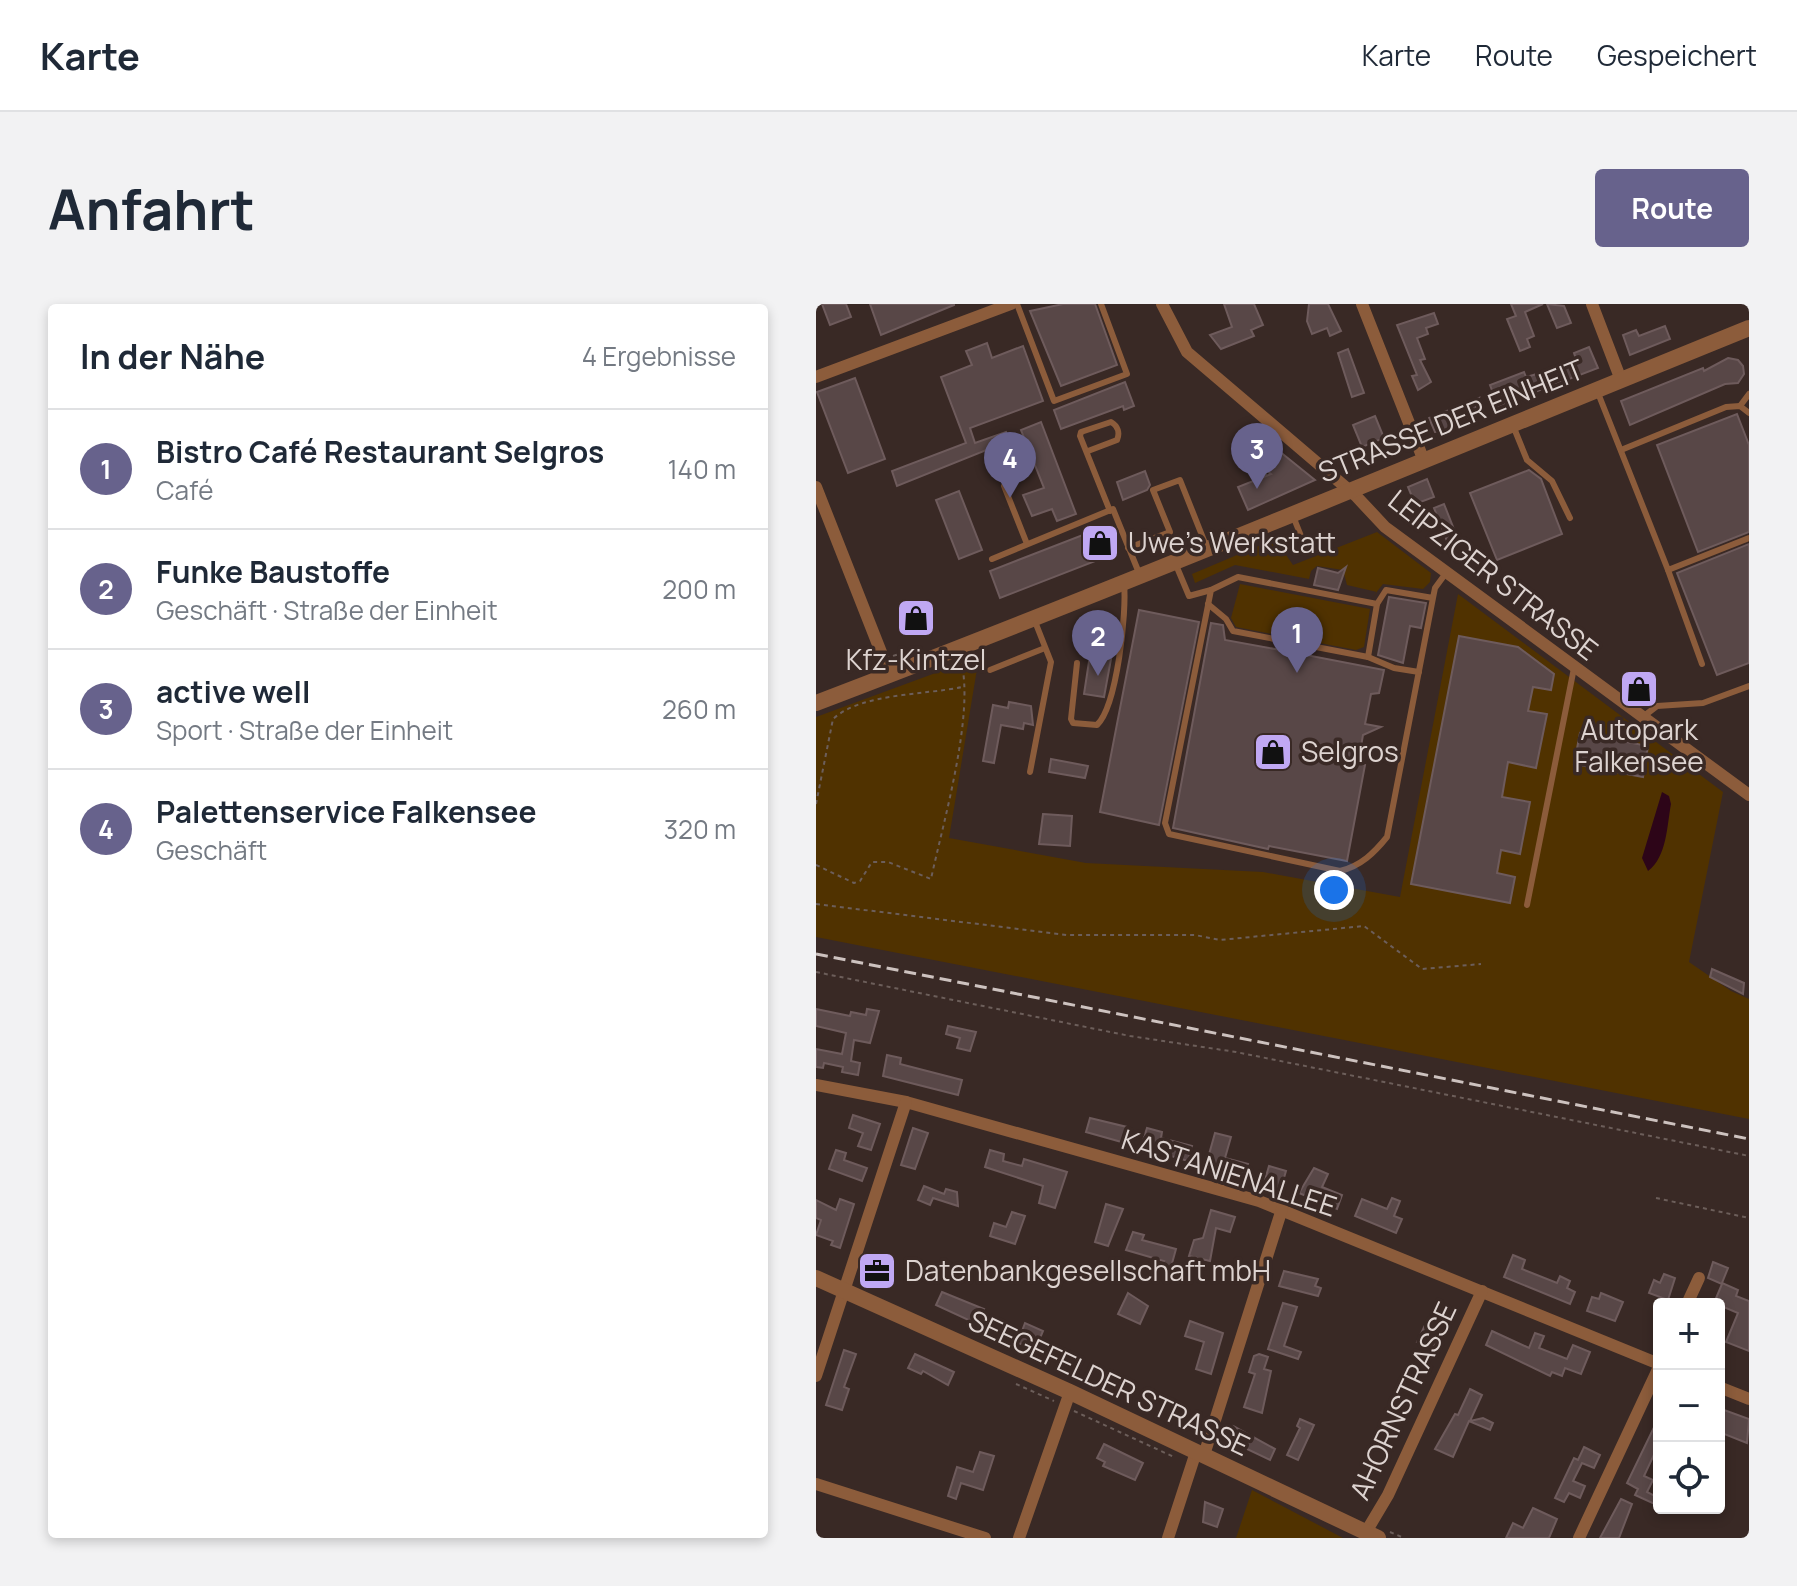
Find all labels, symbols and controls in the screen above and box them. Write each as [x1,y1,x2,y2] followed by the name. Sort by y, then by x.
[40,29,140,81] text: Karte
[1362,36,1431,74] text: Karte
[1475,36,1553,74] text: Route
[1597,36,1757,74] text: Gespeichert
[1595,169,1749,247] button: Route
[48,170,255,247] text: Anfahrt
[80,333,265,379] text: In der Nähe
[582,338,736,374] text: 4 Ergebnisse
[1312,349,1589,491] street label: STRASSE DER EINHEIT
[1231,423,1283,489] pin: 3
[156,431,604,472] text: Bistro Café Restaurant Selgros
[984,432,1036,498] pin: 4
[100,451,112,487] text: 1
[667,451,736,487] text: 140 m
[156,472,213,508] text: Café
[1381,480,1606,668] street label: LEIPZIGER STRASSE
[1079,522,1121,564] shop icon: Uwe's Werkstatt
[1128,523,1336,561] place label: Uwe's Werkstatt
[156,551,390,592] text: Funke Baustoffe
[98,571,114,607] text: 2
[662,571,736,607] text: 200 m
[156,592,498,628] text: Geschäft · Straße der Einheit
[895,597,937,639] shop icon: Kfz-Kintzel
[1271,607,1323,673] pin: 1
[1072,610,1124,676] pin: 2
[846,640,986,678] place label: Kfz-Kintzel
[1618,668,1660,710] shop icon: Autopark Falkensee
[156,671,310,712] text: active well
[98,691,114,727] text: 3
[662,691,736,727] text: 260 m
[1574,710,1704,780] place label: Autopark Falkensee
[156,712,453,748] text: Sport · Straße der Einheit
[1252,731,1294,773] shop icon: Selgros
[1301,732,1399,770] place label: Selgros
[156,791,537,832] text: Palettenservice Falkensee
[98,811,114,847] text: 4
[664,811,736,847] text: 320 m
[156,832,267,868] text: Geschäft
[1314,870,1354,910] your location
[1117,1119,1342,1225] street label: KASTANIENALLEE
[856,1250,898,1292] office icon: Datenbankgesellschaft mbH
[905,1251,1271,1289] place label: Datenbankgesellschaft mbH
[1340,1296,1464,1505] street label: AHORNSTRASSE
[1653,1298,1725,1514] map controls
[1653,1298,1725,1370] button: +
[963,1300,1256,1464] street label: SEEGEFELDER STRASSE
[1653,1370,1725,1442] button: −
[1653,1442,1725,1514] button: locate

